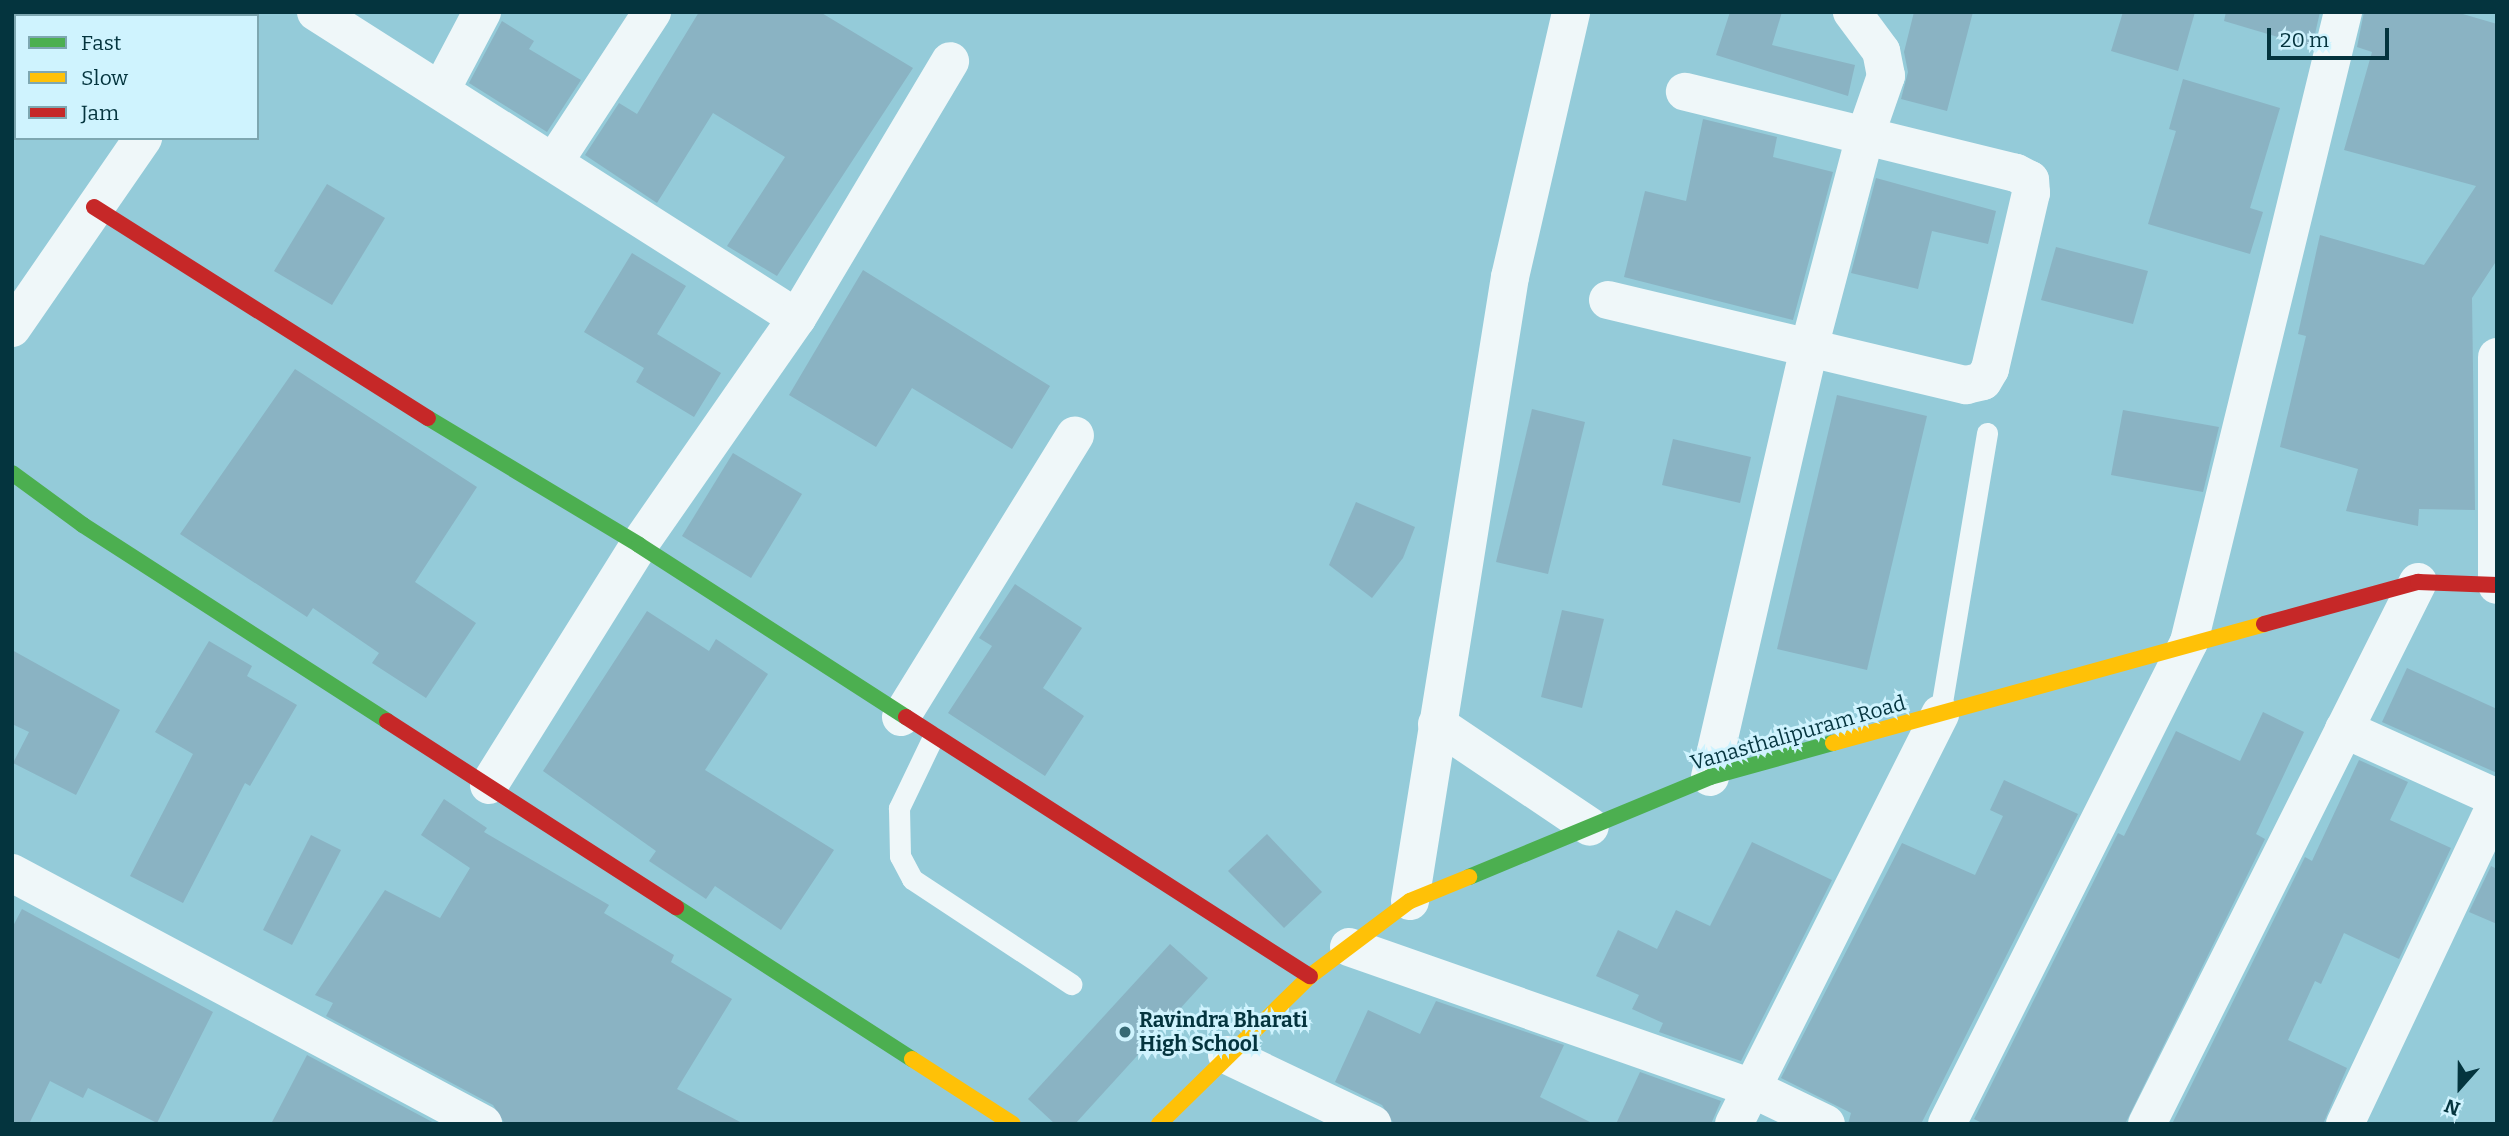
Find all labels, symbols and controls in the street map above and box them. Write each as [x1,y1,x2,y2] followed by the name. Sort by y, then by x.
[14,14,259,140] legend
[2271,14,2394,58] scale bar
[2280,27,2329,53] text: 20 m
[81,30,121,56] text: Fast
[81,65,128,91] text: Slow
[81,100,119,126] text: Jam
[1688,690,1908,776] street label: Vanasthalipuram Road
[1139,1007,1308,1057] place label: Ravindra Bharati High School
[1117,1024,1133,1040] marker: Ravindra Bharati High School
[2425,1052,2495,1122] north arrow
[2441,1094,2463,1120] text: N

